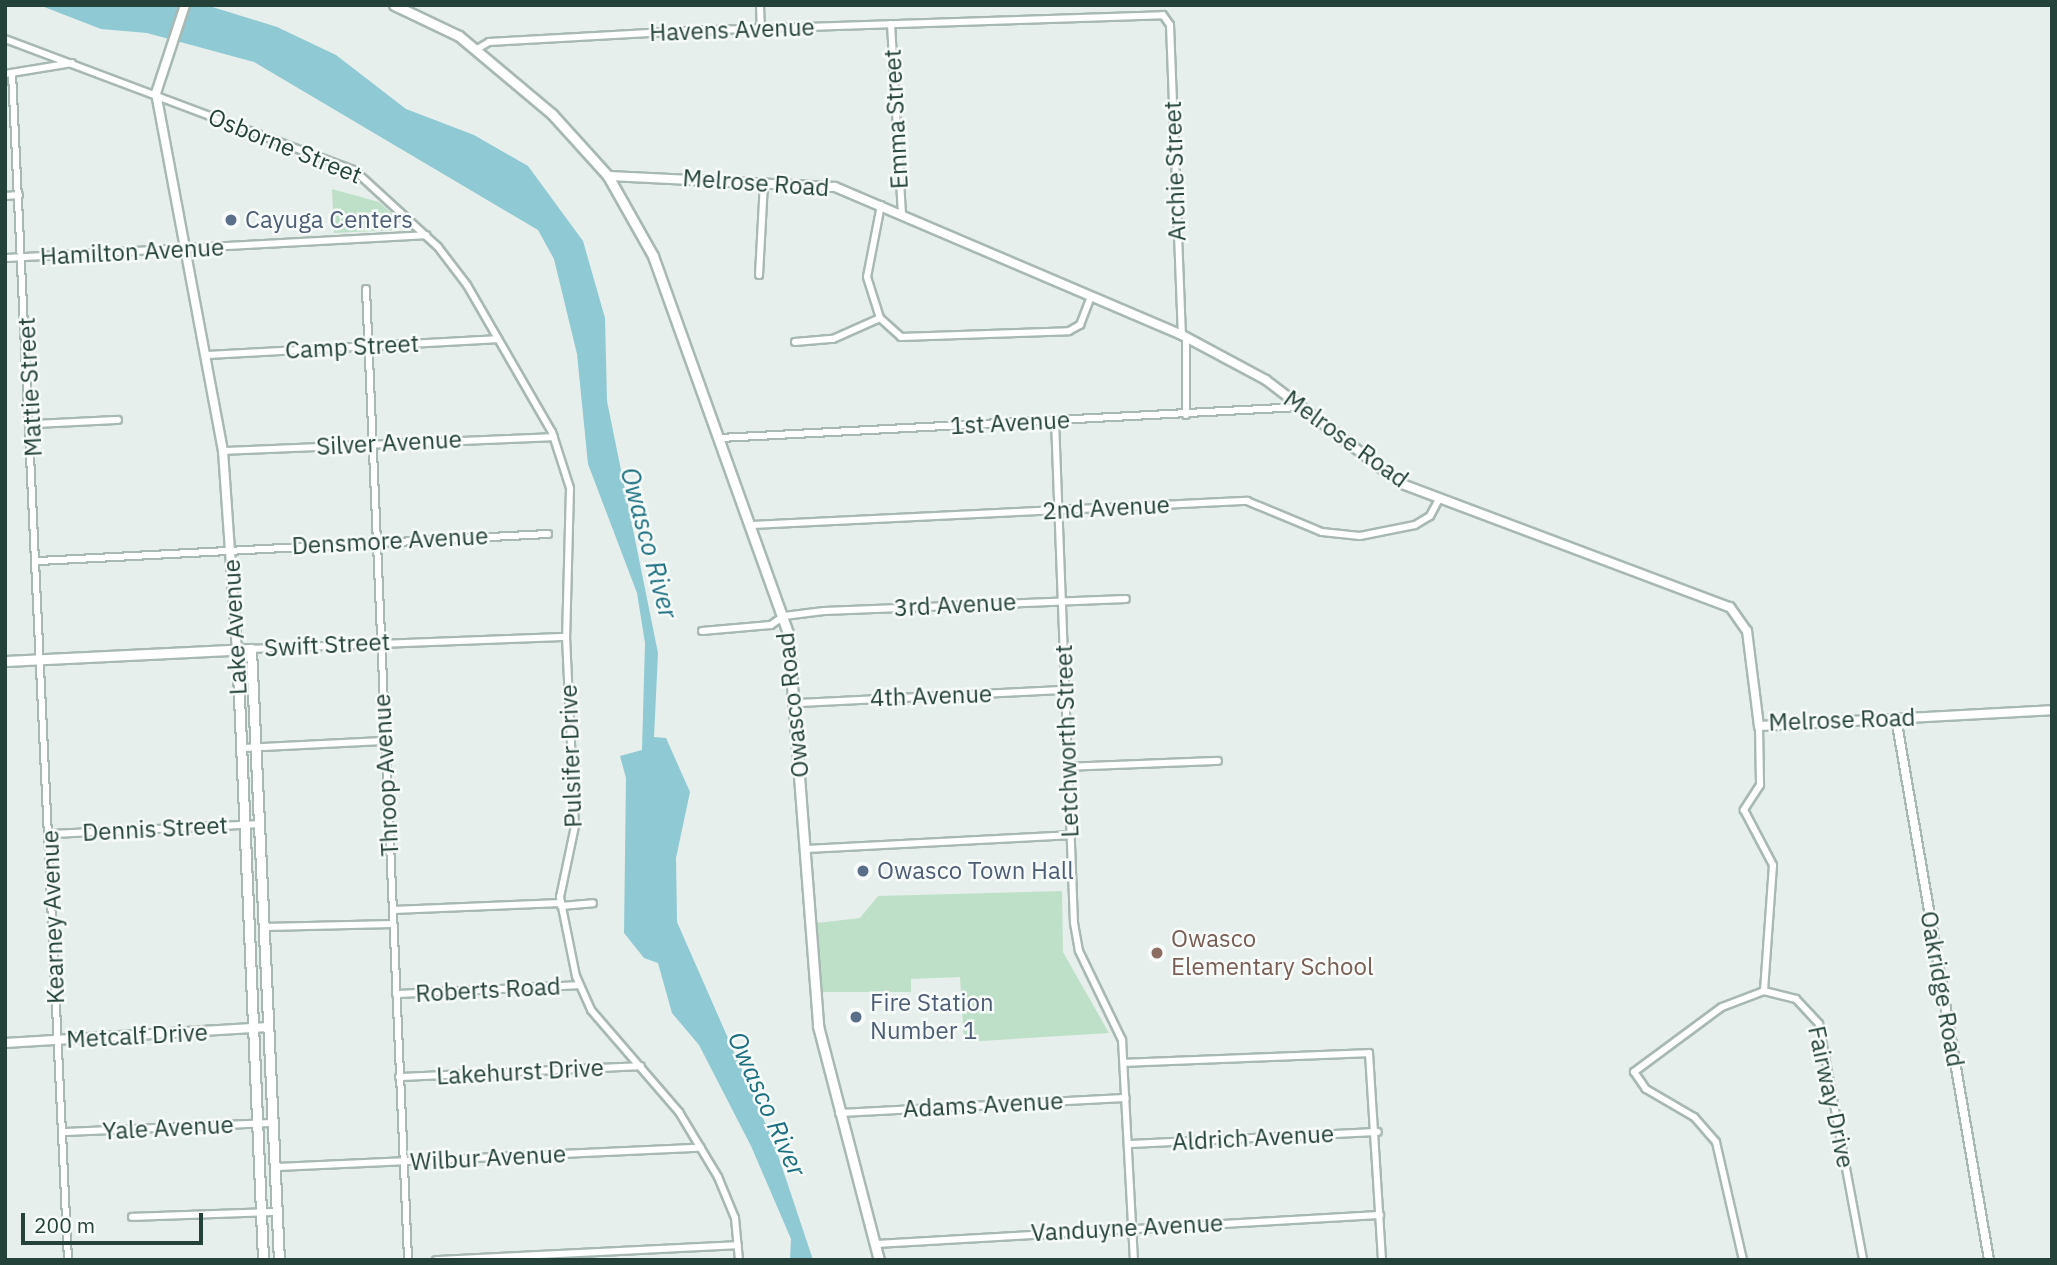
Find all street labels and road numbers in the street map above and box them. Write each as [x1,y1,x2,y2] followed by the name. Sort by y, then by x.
[649,13,815,47] street label: Havens Avenue
[878,48,914,190] street label: Emma Street
[1158,100,1192,242] street label: Archie Street
[204,102,366,190] street label: Osborne Street
[682,164,830,202] street label: Melrose Road
[39,233,225,271] street label: Hamilton Avenue
[12,317,48,457] street label: Mattie Street
[284,329,420,365] street label: Camp Street
[1278,384,1414,494] street label: Melrose Road
[949,405,1071,441] street label: 1st Avenue
[316,425,462,461] street label: Silver Avenue
[1041,490,1171,526] street label: 2nd Avenue
[291,521,489,561] street label: Densmore Avenue
[217,558,253,696] street label: Lake Avenue
[893,587,1017,623] street label: 3rd Avenue
[263,627,391,663] street label: Swift Street
[771,631,815,779] street label: Owasco Road
[1049,644,1085,838] street label: Letchworth Street
[869,679,993,713] street label: 4th Avenue
[554,684,588,828] street label: Pulsifer Drive
[367,693,405,857] street label: Throop Avenue
[1768,703,1916,737] street label: Melrose Road
[81,811,229,847] street label: Dennis Street
[36,830,70,1004] street label: Kearney Avenue
[1914,909,1970,1069] street label: Oakridge Road
[415,972,561,1008] street label: Roberts Road
[66,1018,208,1054] street label: Metcalf Drive
[1802,1023,1860,1171] street label: Fairway Drive
[436,1053,604,1091] street label: Lakehurst Drive
[902,1086,1064,1124] street label: Adams Avenue
[102,1110,234,1146] street label: Yale Avenue
[1171,1119,1335,1157] street label: Aldrich Avenue
[409,1140,567,1176] street label: Wilbur Avenue
[1030,1209,1224,1247] street label: Vanduyne Avenue

